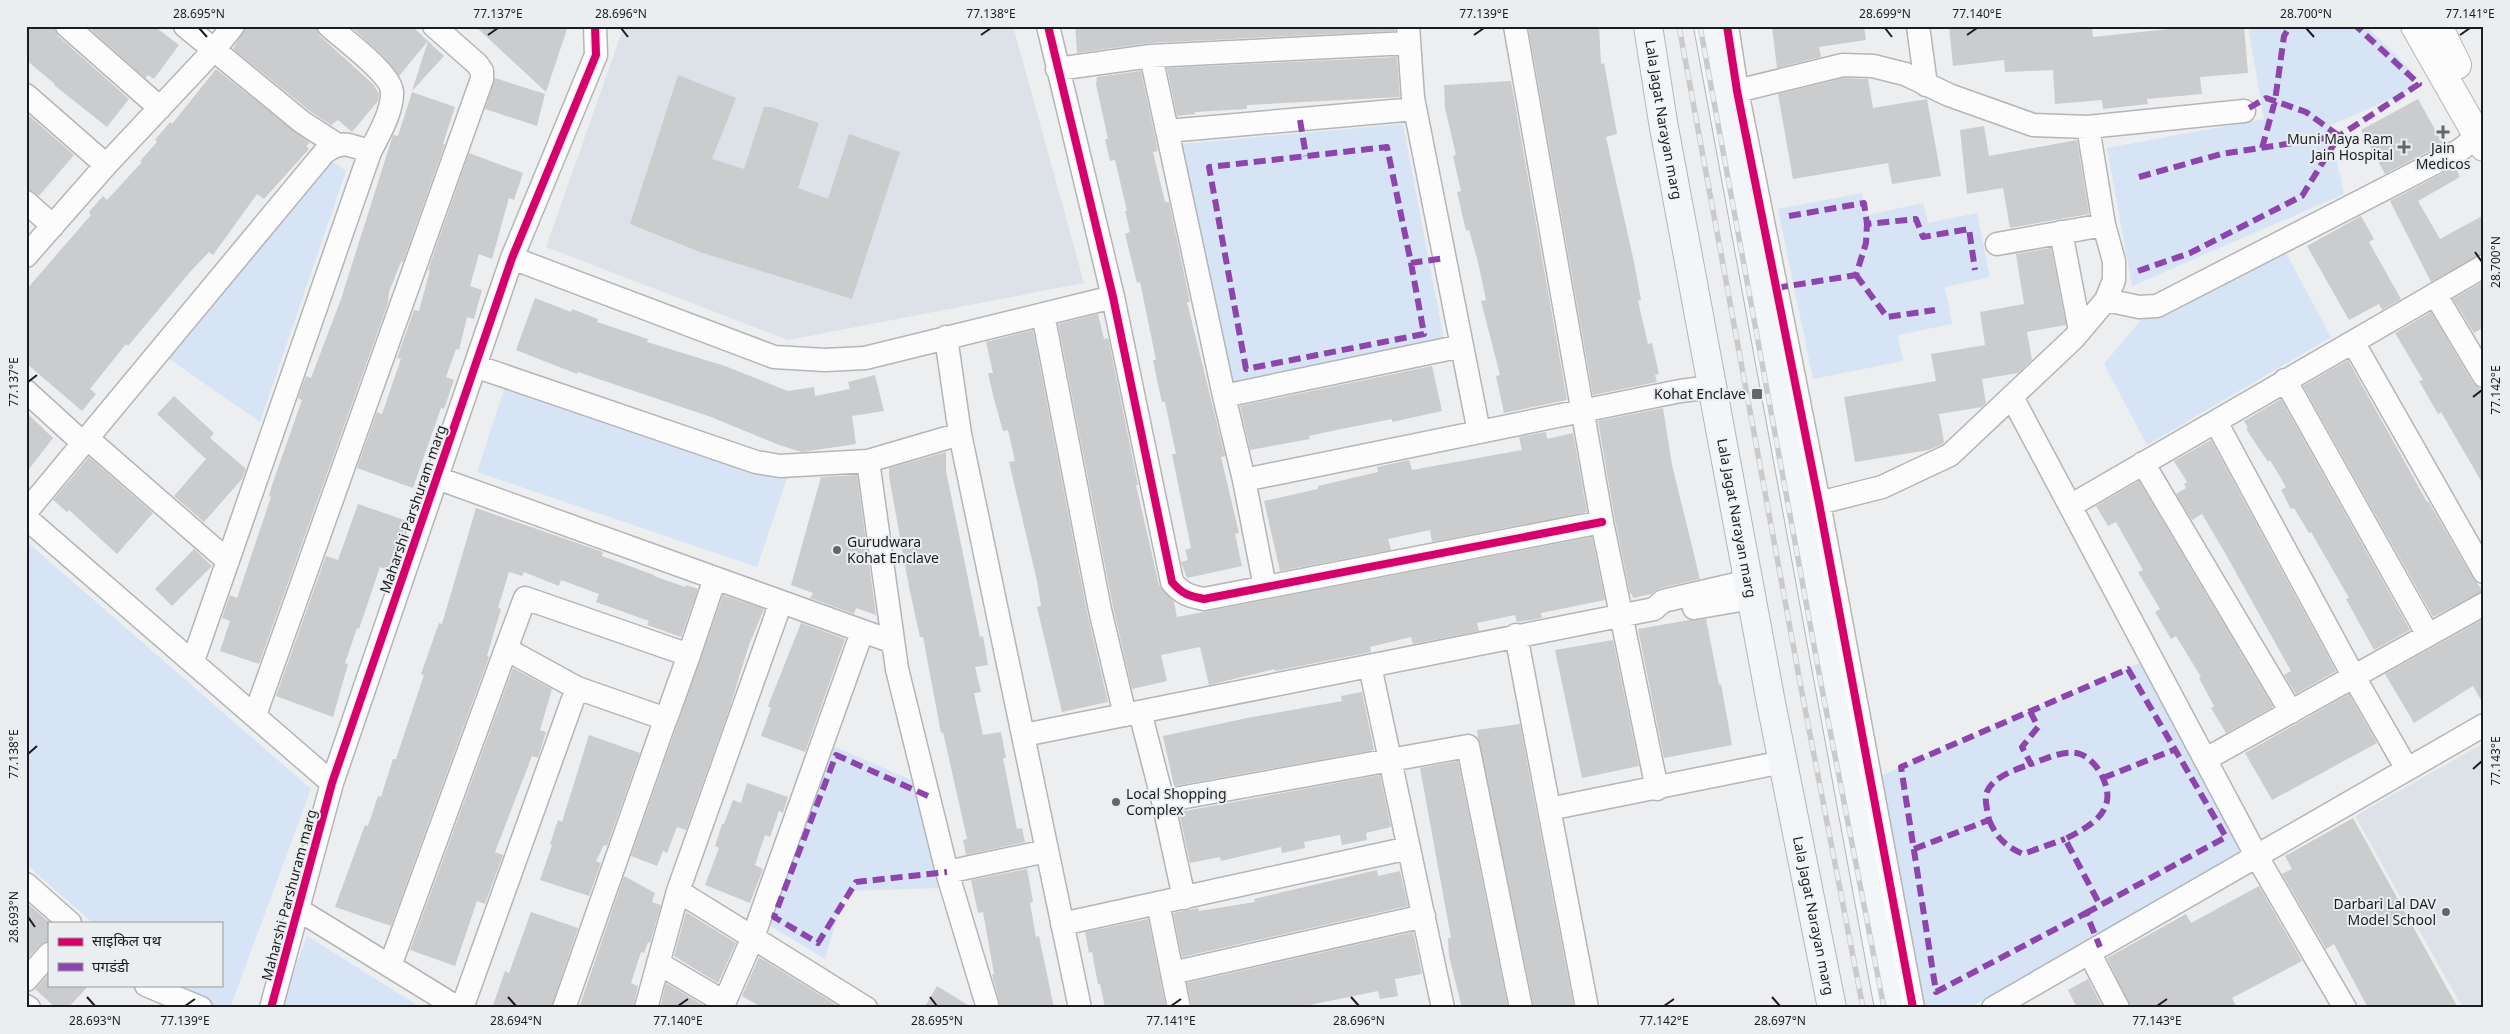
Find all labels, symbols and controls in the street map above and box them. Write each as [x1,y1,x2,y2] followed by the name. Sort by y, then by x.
[173,5,225,22] text: 28.695°N
[473,5,523,22] text: 77.137°E
[595,5,647,22] text: 28.696°N
[966,5,1016,22] text: 77.138°E
[1459,5,1509,22] text: 77.139°E
[1859,5,1911,22] text: 28.699°N
[1952,5,2002,22] text: 77.140°E
[2280,5,2332,22] text: 28.700°N
[2445,5,2495,22] text: 77.141°E
[1641,38,1687,201] street label: Lala Jagat Narayan marg
[2437,126,2449,138] marker: Jain Medicos
[2287,129,2393,164] place label: Muni Maya Ram Jain Hospital
[2416,138,2471,173] place label: Jain Medicos
[2397,140,2411,154] marker: Muni Maya Ram Jain Hospital
[2487,236,2504,288] text: 28.700°N
[5,357,22,407] text: 77.137°E
[2487,365,2504,415] text: 77.142°E
[1654,384,1746,403] place label: Kohat Enclave
[1750,387,1764,401] marker: Kohat Enclave
[375,422,450,596] street label: Maharshi Parshuram marg
[1713,437,1761,599] street label: Lala Jagat Narayan marg
[847,532,939,567] place label: Gurudwara Kohat Enclave
[831,544,843,556] marker: Gurudwara Kohat Enclave
[5,729,22,779] text: 77.138°E
[2487,736,2504,786] text: 77.143°E
[1126,784,1227,819] place label: Local Shopping Complex
[1110,796,1122,808] marker: Local Shopping Complex
[256,807,321,983] street label: Maharshi Parshuram marg
[1789,834,1839,997] street label: Lala Jagat Narayan marg
[5,891,22,943] text: 28.693°N
[2333,894,2437,929] place label: Darbari Lal DAV Model School
[2440,906,2452,918] marker: Darbari Lal DAV Model School
[48,922,222,986] legend
[92,930,161,950] text: साइकिल पथ
[92,956,130,976] text: पगडंडी
[69,1012,121,1029] text: 28.693°N
[160,1012,210,1029] text: 77.139°E
[490,1012,542,1029] text: 28.694°N
[653,1012,703,1029] text: 77.140°E
[911,1012,963,1029] text: 28.695°N
[1146,1012,1196,1029] text: 77.141°E
[1333,1012,1385,1029] text: 28.696°N
[1639,1012,1689,1029] text: 77.142°E
[1754,1012,1806,1029] text: 28.697°N
[2132,1012,2182,1029] text: 77.143°E

